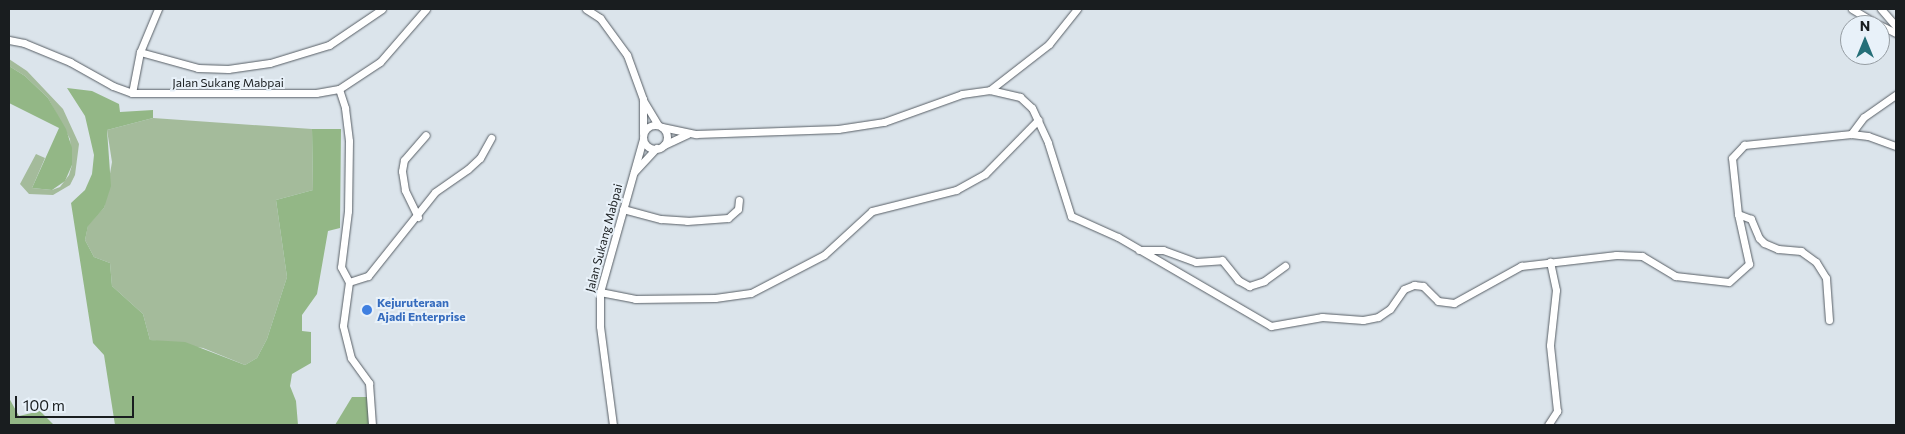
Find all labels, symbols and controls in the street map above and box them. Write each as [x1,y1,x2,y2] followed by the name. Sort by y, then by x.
[1840,15,1890,65] north arrow
[1860,17,1870,34] text: N
[172,76,284,90] street label: Jalan Sukang Mabpai
[583,182,625,294] street label: Jalan Sukang Mabpai
[377,296,466,324] place label: Kejuruteraan Ajadi Enterprise
[361,304,373,316] marker: Kejuruteraan Ajadi Enterprise
[18,386,136,418] scale bar
[23,396,65,414] text: 100 m

